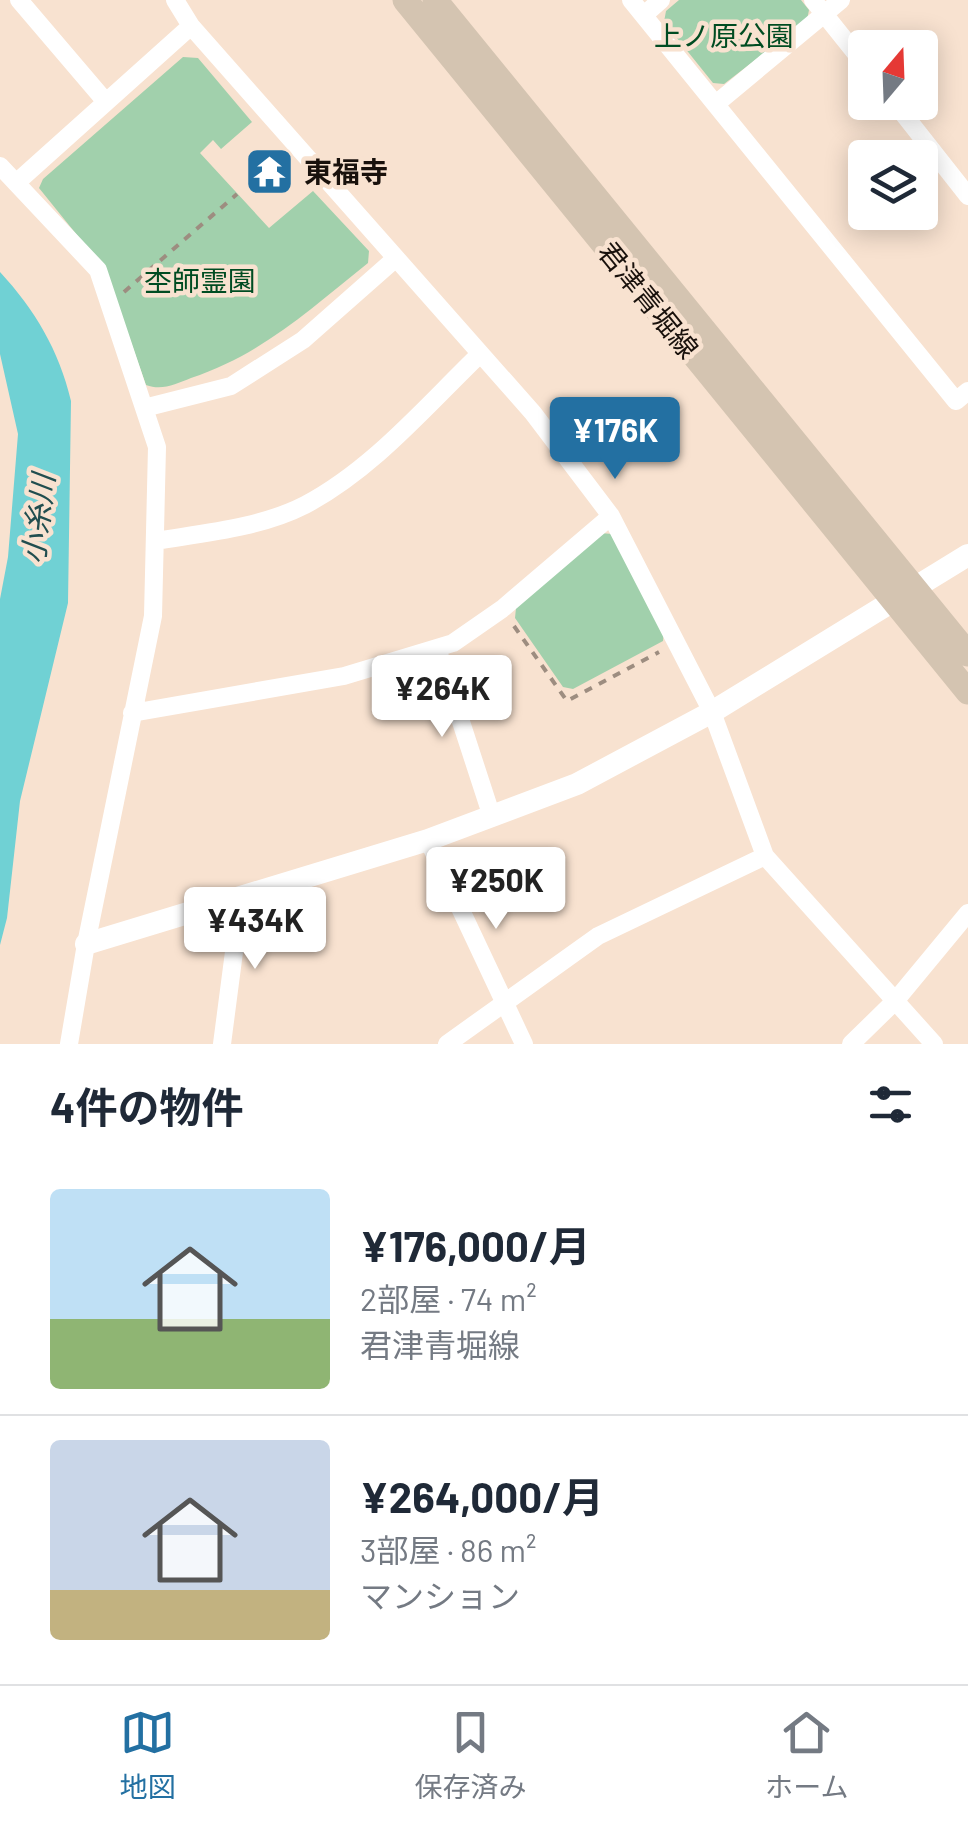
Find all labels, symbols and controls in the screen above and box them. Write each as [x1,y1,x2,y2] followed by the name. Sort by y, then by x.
[654,18,794,52] park label: 上ノ原公園
[848,30,938,120] north arrow
[848,30,938,230] map controls
[848,140,938,230] button: layers
[243,146,295,198] temple icon: 東福寺
[304,154,388,188] place label: 東福寺
[592,234,706,364] street label: 君津青堀線
[144,263,256,297] park label: 杢師霊園
[545,397,685,482] pin: ¥176K
[572,410,658,448] text: ¥176K
[14,469,61,566] water label: 小糸川
[372,655,512,740] pin: ¥264K
[394,668,490,706] text: ¥264K
[426,847,566,932] pin: ¥250K
[448,860,544,898] text: ¥250K
[185,887,325,972] pin: ¥434K
[206,900,304,938] text: ¥434K
[863,1077,918,1132] icon: filters
[50,1081,243,1131] text: 4件の物件
[360,1220,591,1270] text: ¥176,000/月
[130,1229,250,1349] icon: home
[360,1279,537,1317] text: 2部屋 · 74 m²
[360,1325,520,1363] text: 君津青堀線
[360,1471,604,1521] text: ¥264,000/月
[130,1480,250,1600] icon: home
[360,1530,536,1568] text: 3部屋 · 86 m²
[360,1576,520,1614] text: マンション
[119,1705,175,1805] tab: 地図
[414,1705,526,1805] tab: 保存済み
[765,1705,849,1805] tab: ホーム

